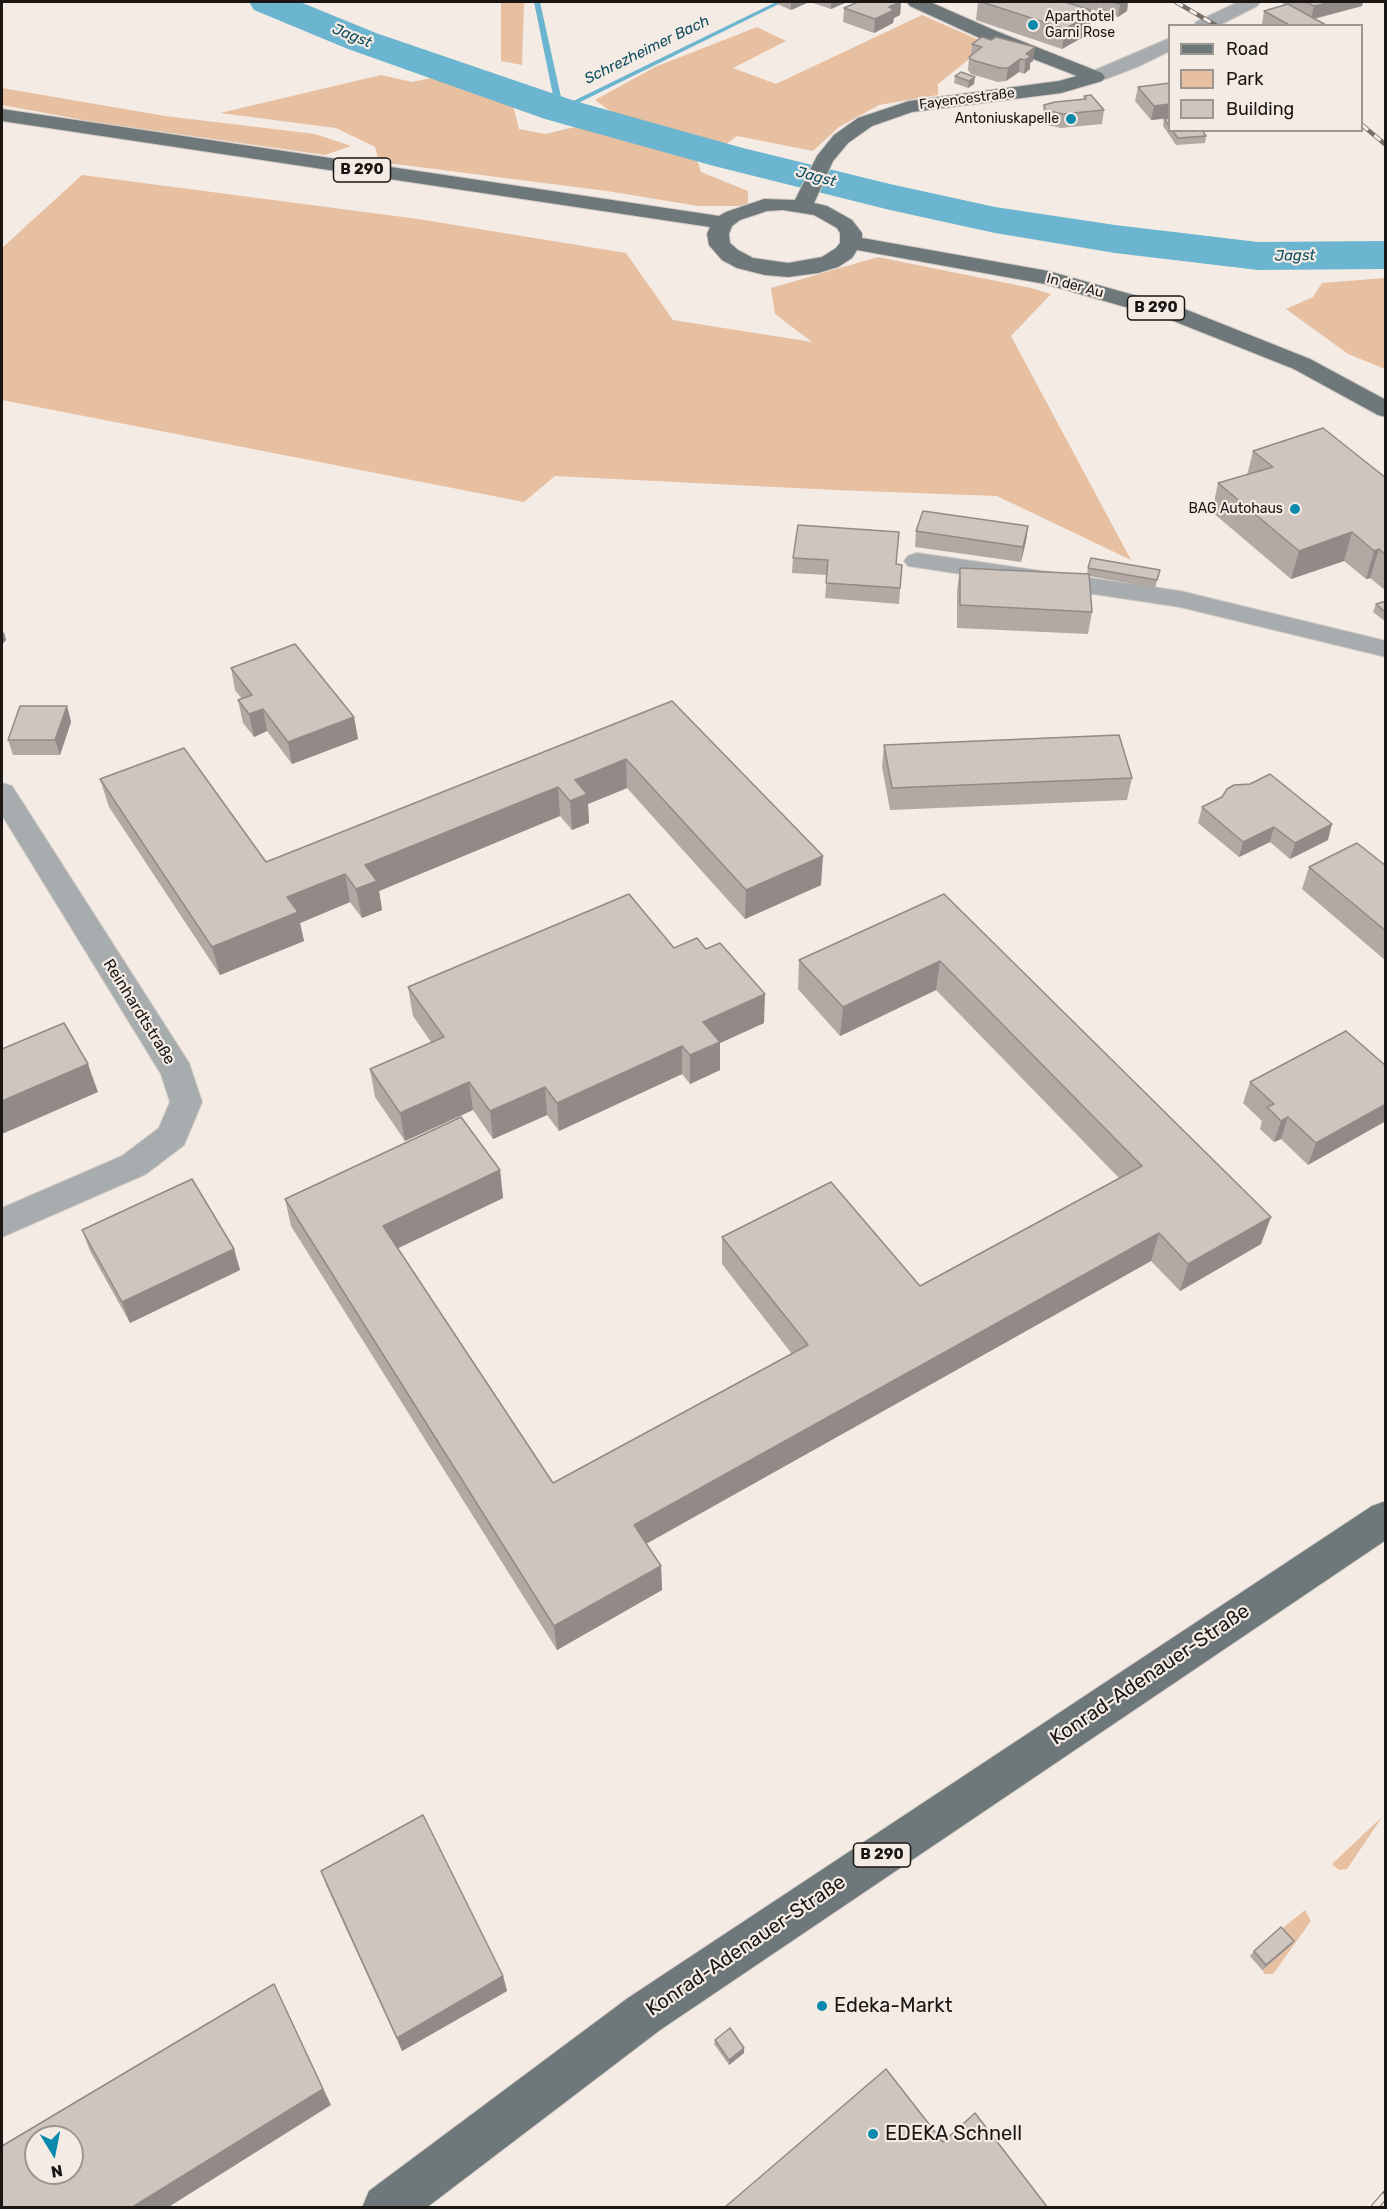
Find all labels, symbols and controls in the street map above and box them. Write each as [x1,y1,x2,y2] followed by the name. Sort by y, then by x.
[1045,9,1115,42] place label: Aparthotel Garni Rose
[582,12,712,88] water label: Schrezheimer Bach
[1026,18,1040,32] marker: Aparthotel Garni Rose
[330,20,374,52] water label: Jagst
[1168,24,1363,132] legend
[1226,38,1269,60] text: Road
[1226,68,1263,90] text: Park
[918,85,1016,113] street label: Fayencestraße
[1226,98,1294,120] text: Building
[955,111,1059,127] place label: Antoniuskapelle
[1064,112,1078,126] marker: Antoniuskapelle
[334,158,391,182] road number: B 290
[794,163,838,191] water label: Jagst
[1275,247,1315,265] water label: Jagst
[1045,270,1105,302] street label: In der Au
[1128,296,1184,320] road number: B 290
[1189,501,1283,517] place label: BAG Autohaus
[1288,502,1302,516] marker: BAG Autohaus
[99,956,179,1068] street label: Reinhardtstraße
[1046,1599,1254,1751] street label: Konrad-Adenauer-Straße
[854,1843,910,1867] road number: B 290
[642,1870,850,2022] street label: Konrad-Adenauer-Straße
[834,1994,952,2018] place label: Edeka-Markt
[815,1999,829,2013] marker: Edeka-Markt
[885,2122,1022,2146] place label: EDEKA Schnell
[24,2125,84,2185] north arrow
[866,2127,880,2141] marker: EDEKA Schnell
[50,2161,64,2182] text: N

